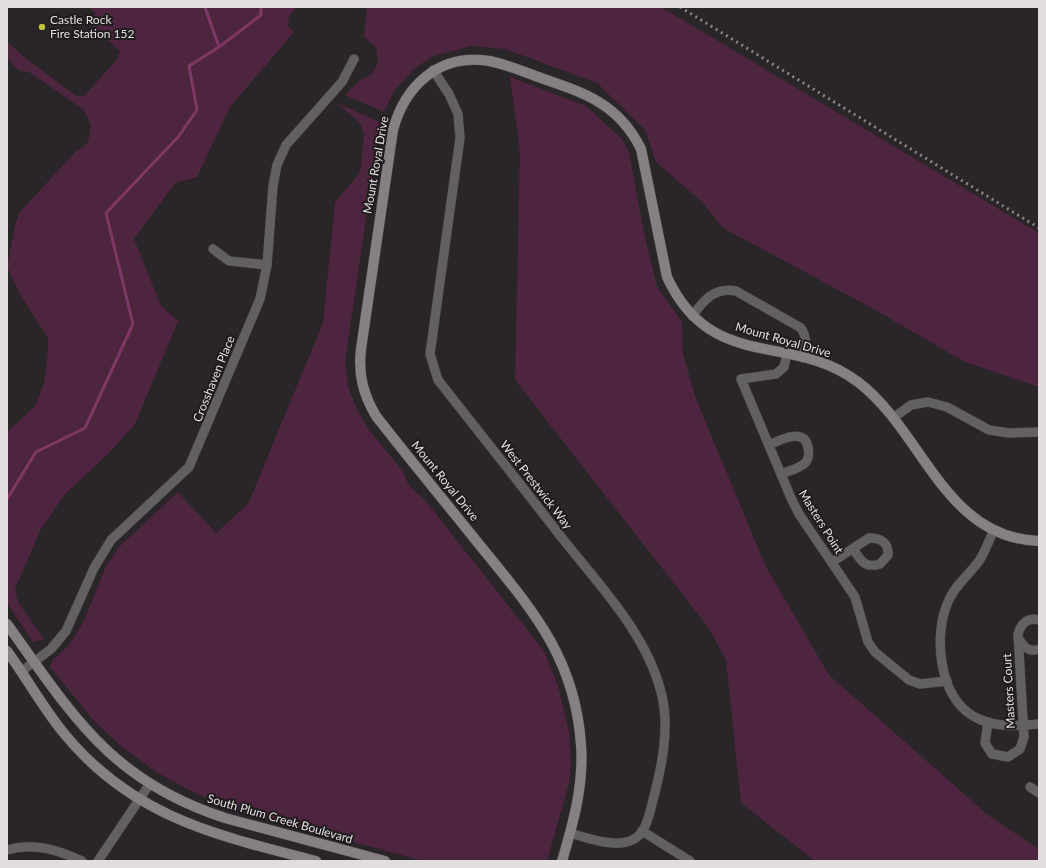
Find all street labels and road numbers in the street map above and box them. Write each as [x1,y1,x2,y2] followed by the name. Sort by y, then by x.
[360,115,391,215] street label: Mount Royal Drive
[734,319,833,360] street label: Mount Royal Drive
[189,333,238,424] street label: Crosshaven Place
[497,437,576,533] street label: West Prestwick Way
[408,438,482,524] street label: Mount Royal Drive
[796,487,847,557] street label: Masters Point
[999,652,1018,729] street label: Masters Court
[206,791,355,846] street label: South Plum Creek Boulevard

